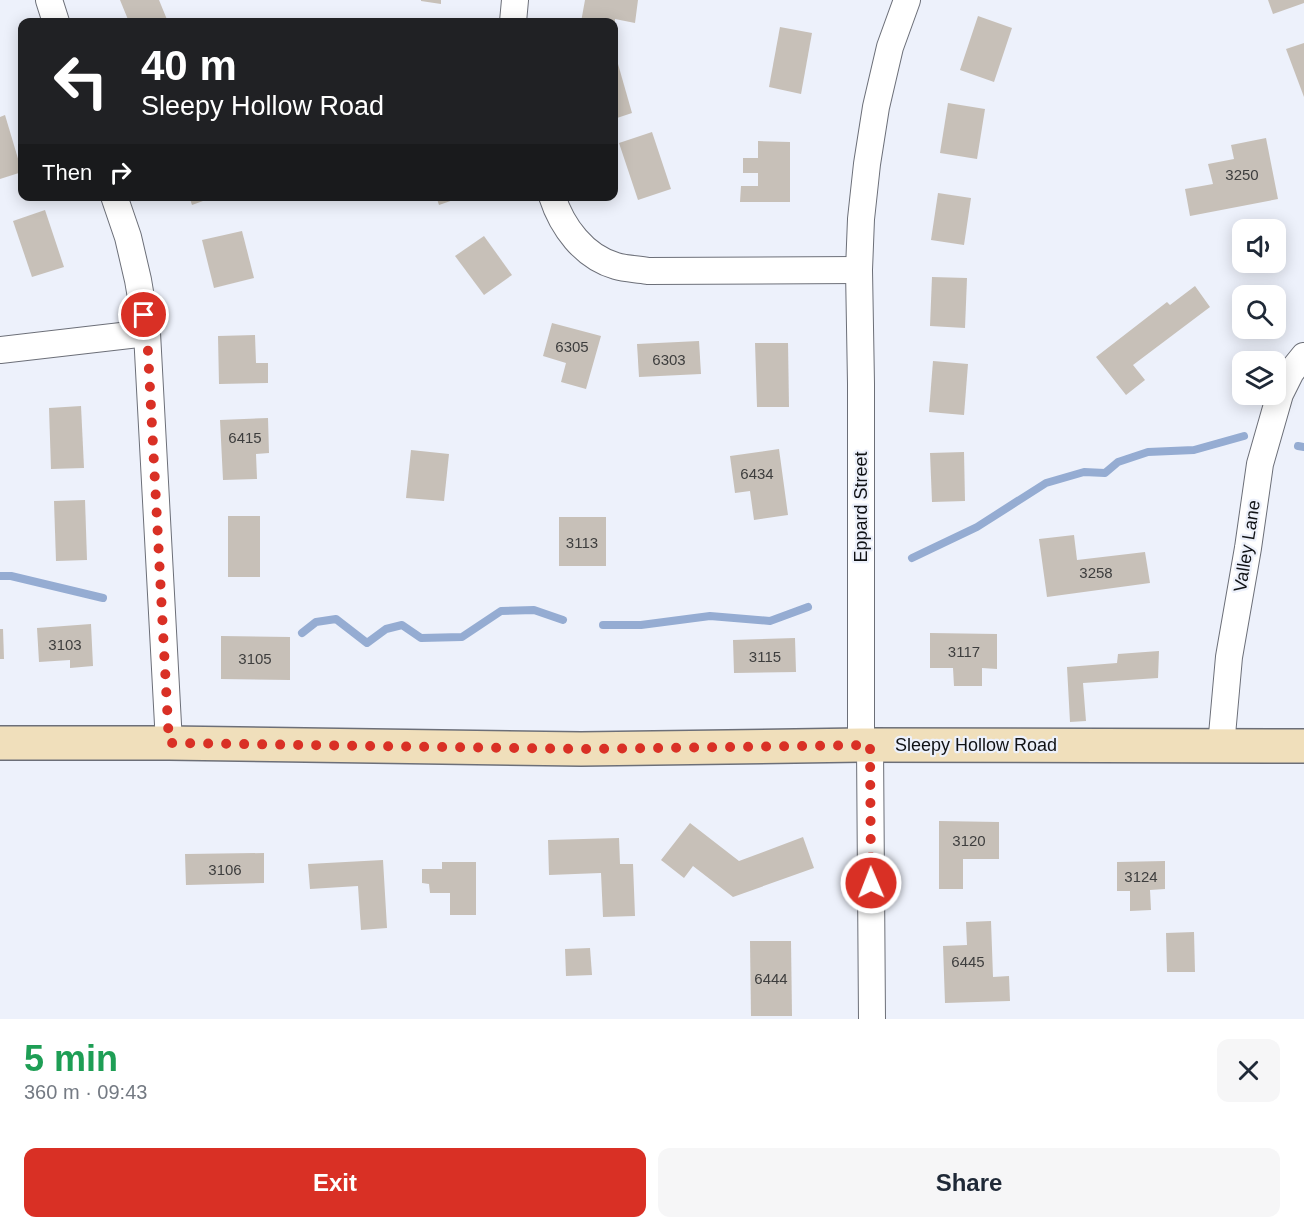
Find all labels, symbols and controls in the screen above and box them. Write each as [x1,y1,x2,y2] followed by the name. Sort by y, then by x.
[42,42,120,120] icon: left
[141,42,237,89] text: 40 m
[141,91,384,121] text: Sleepy Hollow Road
[104,156,137,189] icon: right
[42,160,92,185] text: Then
[1225,166,1259,183] house number: 3250
[1232,219,1286,405] map controls
[1232,219,1286,273] button: sound
[1232,285,1286,339] button: search
[118,289,169,340] pin
[127,298,160,331] icon: arrive
[555,338,589,355] house number: 6305
[652,351,686,368] house number: 6303
[1232,351,1286,405] button: layers
[228,429,262,446] house number: 6415
[851,451,871,563] street label: Eppard Street
[740,465,774,482] house number: 6434
[1230,499,1264,593] street label: Valley Lane
[566,534,598,551] house number: 3113
[1079,564,1113,581] house number: 3258
[48,636,82,653] house number: 3103
[948,643,980,660] house number: 3117
[749,648,781,665] house number: 3115
[238,650,272,667] house number: 3105
[895,735,1057,755] street label: Sleepy Hollow Road
[952,832,986,849] house number: 3120
[839,851,903,915] position arrow
[208,861,242,878] house number: 3106
[1124,868,1158,885] house number: 3124
[951,953,985,970] house number: 6445
[754,970,788,987] house number: 6444
[24,1038,118,1079] text: 5 min
[1217,1039,1280,1102] button: close
[24,1081,147,1103] text: 360 m · 09:43
[24,1148,646,1217] button: Exit
[658,1148,1280,1217] button: Share

